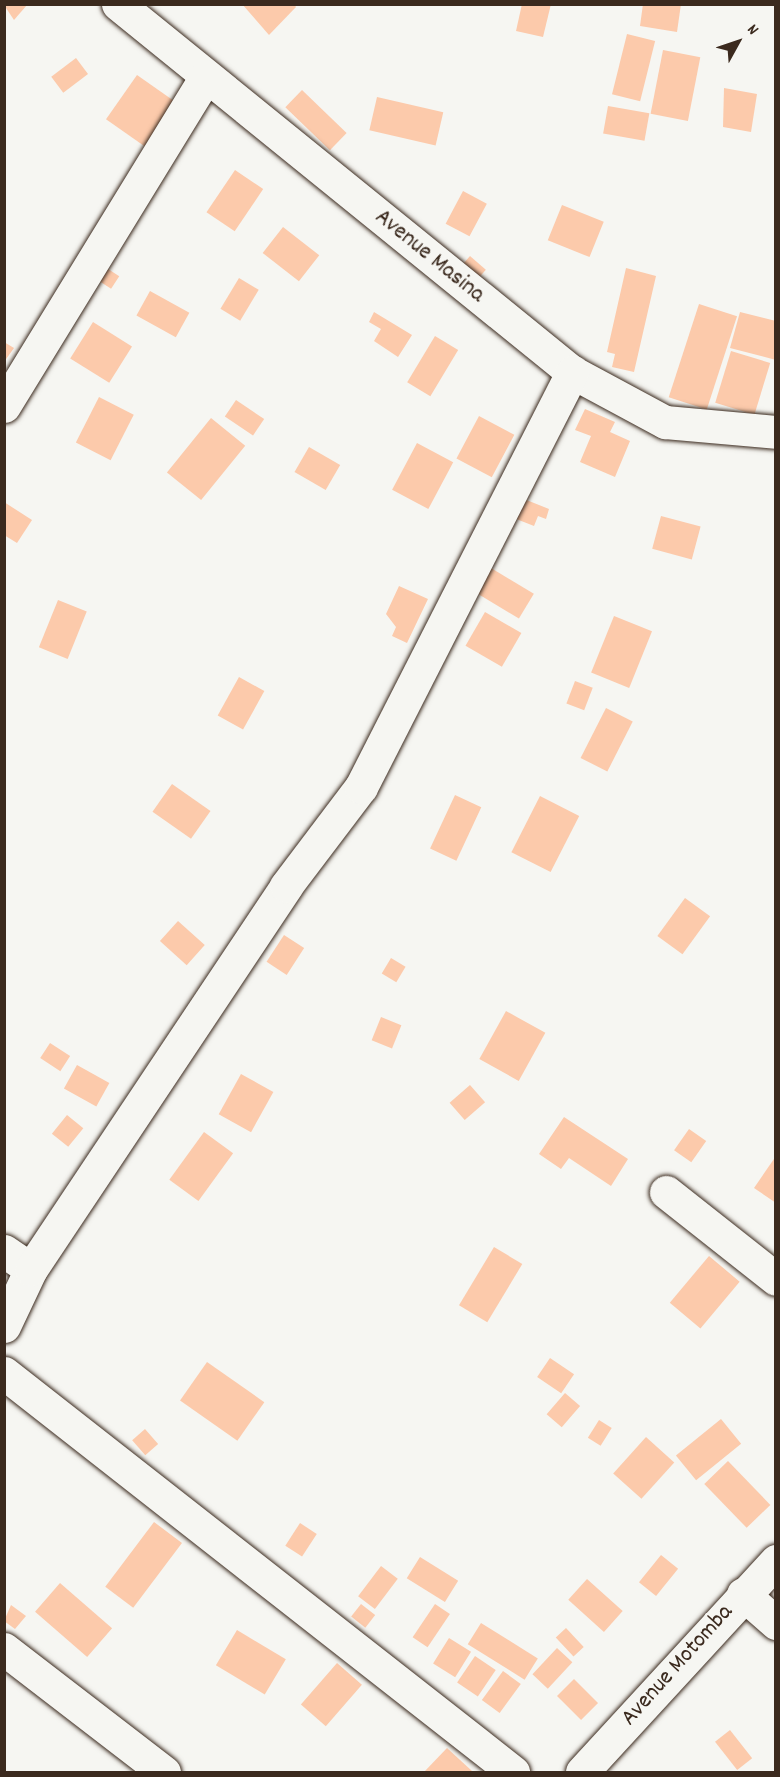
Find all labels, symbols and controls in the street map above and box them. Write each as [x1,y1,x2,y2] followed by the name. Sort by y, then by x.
[708,12,768,72] north arrow
[741,20,764,41] text: N
[368,204,490,310] street label: Avenue Masina
[616,1599,740,1733] street label: Avenue Motomba

